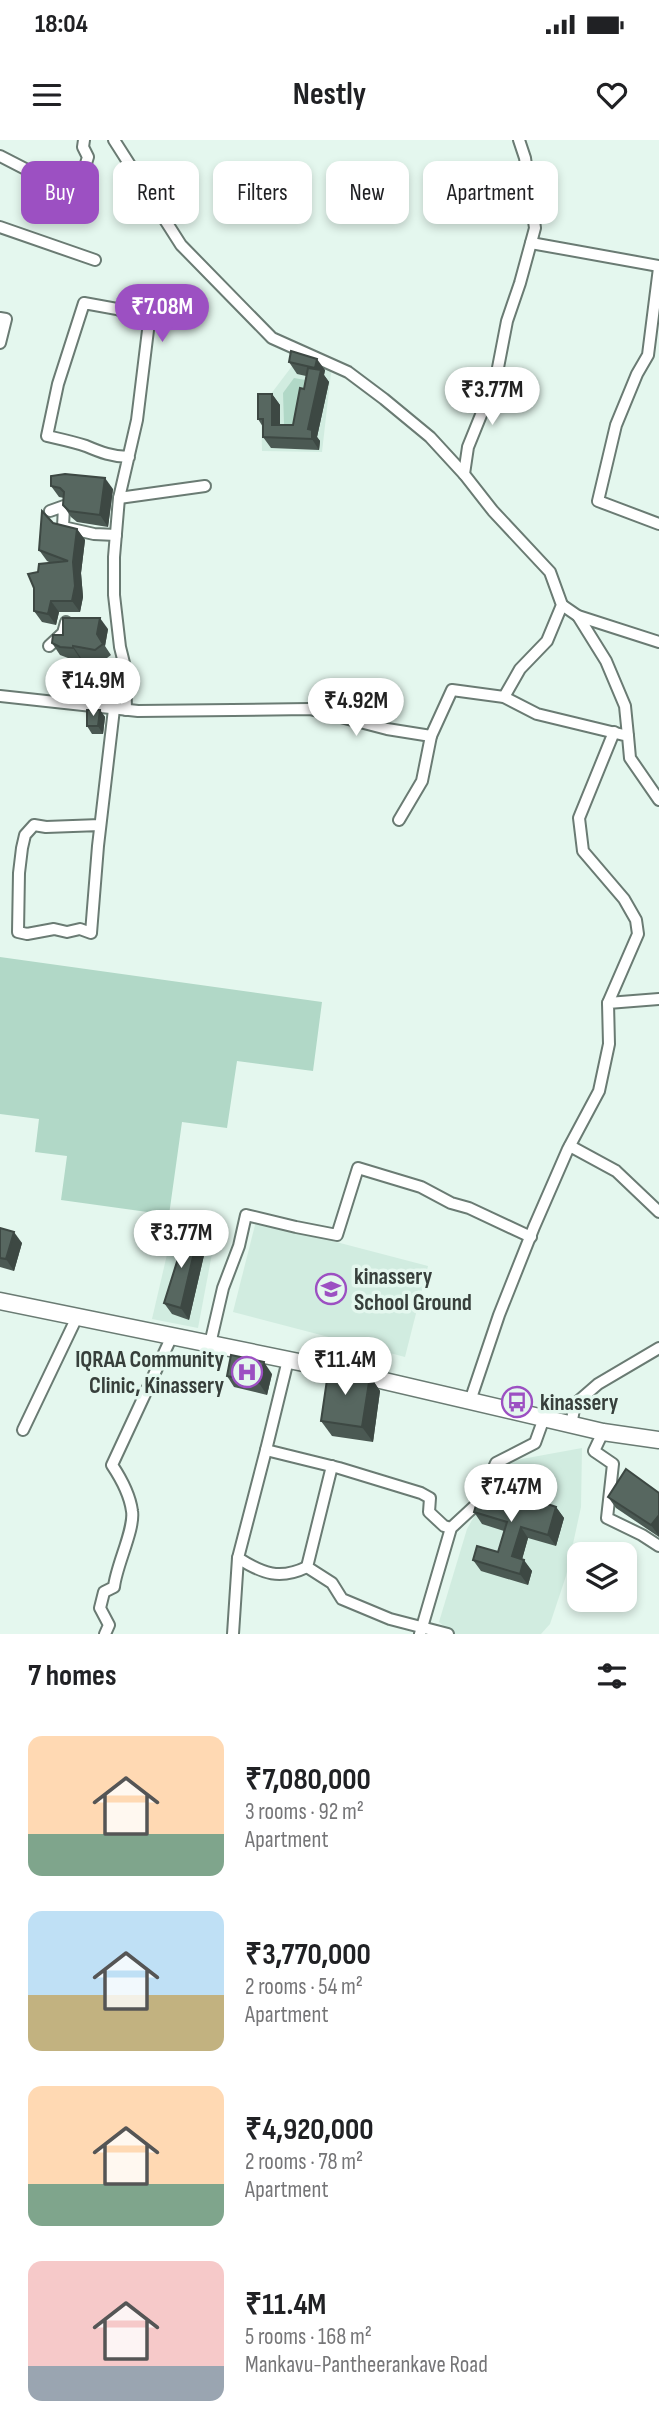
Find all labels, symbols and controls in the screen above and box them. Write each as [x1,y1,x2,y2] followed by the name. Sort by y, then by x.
[35,9,88,40] text: 18:04
[293,75,366,114] text: Nestly
[28,76,66,114] icon: menu
[593,76,631,114] icon: heart
[21,161,99,224] chip: Buy
[113,161,199,224] chip: Rent
[213,161,312,224] chip: Filters
[326,161,409,224] chip: New
[423,161,558,224] chip: Apartment
[105,284,219,344] pin: ₹7.08M
[131,293,193,321] text: ₹7.08M
[435,368,549,427] pin: ₹3.77M
[461,376,523,404] text: ₹3.77M
[36,658,150,718] pin: ₹14.9M
[61,667,125,695] text: ₹14.9M
[299,678,413,738] pin: ₹4.92M
[324,687,388,715] text: ₹4.92M
[124,1210,238,1270] pin: ₹3.77M
[150,1219,212,1247] text: ₹3.77M
[354,1263,472,1317] place label: kinassery School Ground
[314,1272,348,1306] school or university icon: kinassery School Ground
[288,1338,402,1397] pin: ₹11.4M
[75,1346,224,1400] place label: IQRAA Community Clinic, Kinassery
[314,1346,376,1374] text: ₹11.4M
[230,1355,264,1389] hospital icon: IQRAA Community Clinic, Kinassery
[500,1385,534,1419] bus stop icon: kinassery
[540,1389,619,1417] place label: kinassery
[454,1464,568,1524] pin: ₹7.47M
[480,1473,542,1501] text: ₹7.47M
[567,1542,637,1612] map controls
[567,1542,637,1612] button: layers
[593,1657,631,1695] icon: filters
[28,1658,116,1694] text: 7 homes
[245,1762,371,1798] text: ₹7,080,000
[84,1764,168,1848] icon: home
[245,1798,364,1826] text: 3 rooms · 92 m²
[245,1826,329,1854] text: Apartment
[245,1937,371,1973] text: ₹3,770,000
[84,1939,168,2023] icon: home
[245,1973,363,2001] text: 2 rooms · 54 m²
[245,2001,329,2029] text: Apartment
[245,2112,374,2148] text: ₹4,920,000
[84,2114,168,2198] icon: home
[245,2148,363,2176] text: 2 rooms · 78 m²
[245,2176,329,2204] text: Apartment
[245,2287,326,2323] text: ₹11.4M
[84,2289,168,2373] icon: home
[245,2323,372,2351] text: 5 rooms · 168 m²
[245,2351,488,2379] text: Mankavu-Pantheerankave Road

